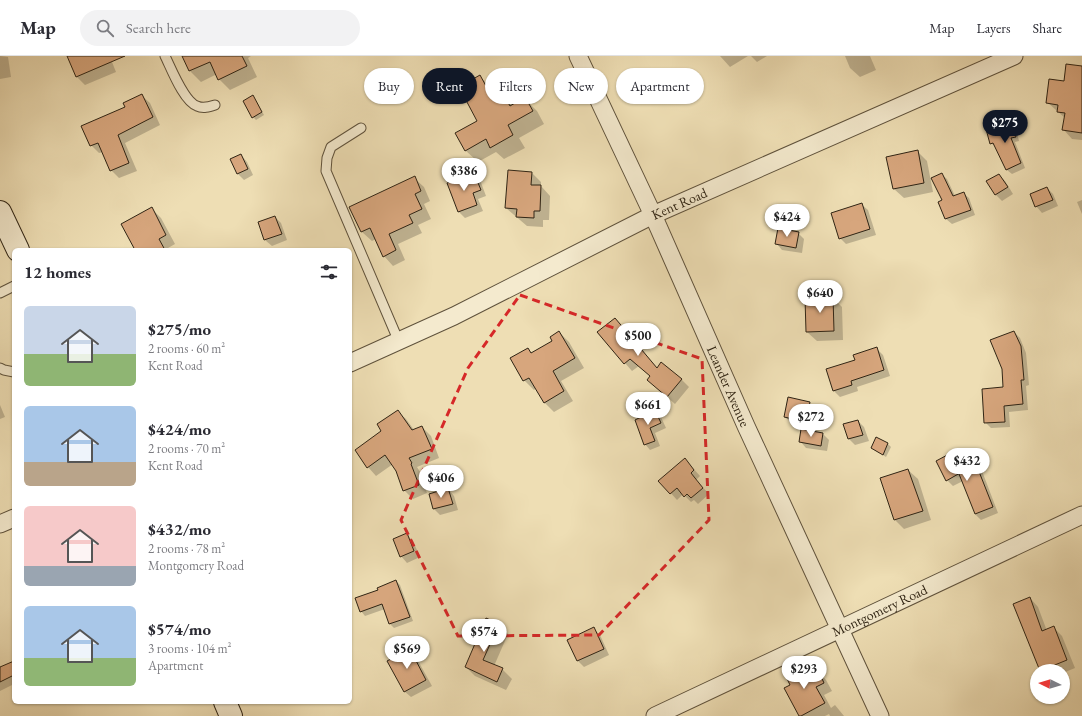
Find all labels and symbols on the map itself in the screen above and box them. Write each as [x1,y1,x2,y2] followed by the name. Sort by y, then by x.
[981,110,1029,144] pin: $275
[440,158,488,192] pin: $386
[649,183,711,224] street label: Kent Road
[763,204,811,238] pin: $424
[796,280,844,314] pin: $640
[614,323,662,357] pin: $500
[703,343,754,430] street label: Leander Avenue
[624,392,672,426] pin: $661
[787,404,835,438] pin: $272
[943,448,991,482] pin: $432
[417,465,465,499] pin: $406
[829,580,931,641] street label: Montgomery Road
[460,619,508,653] pin: $574
[383,636,431,670] pin: $569
[780,656,828,690] pin: $293
[1030,664,1070,704] north arrow

